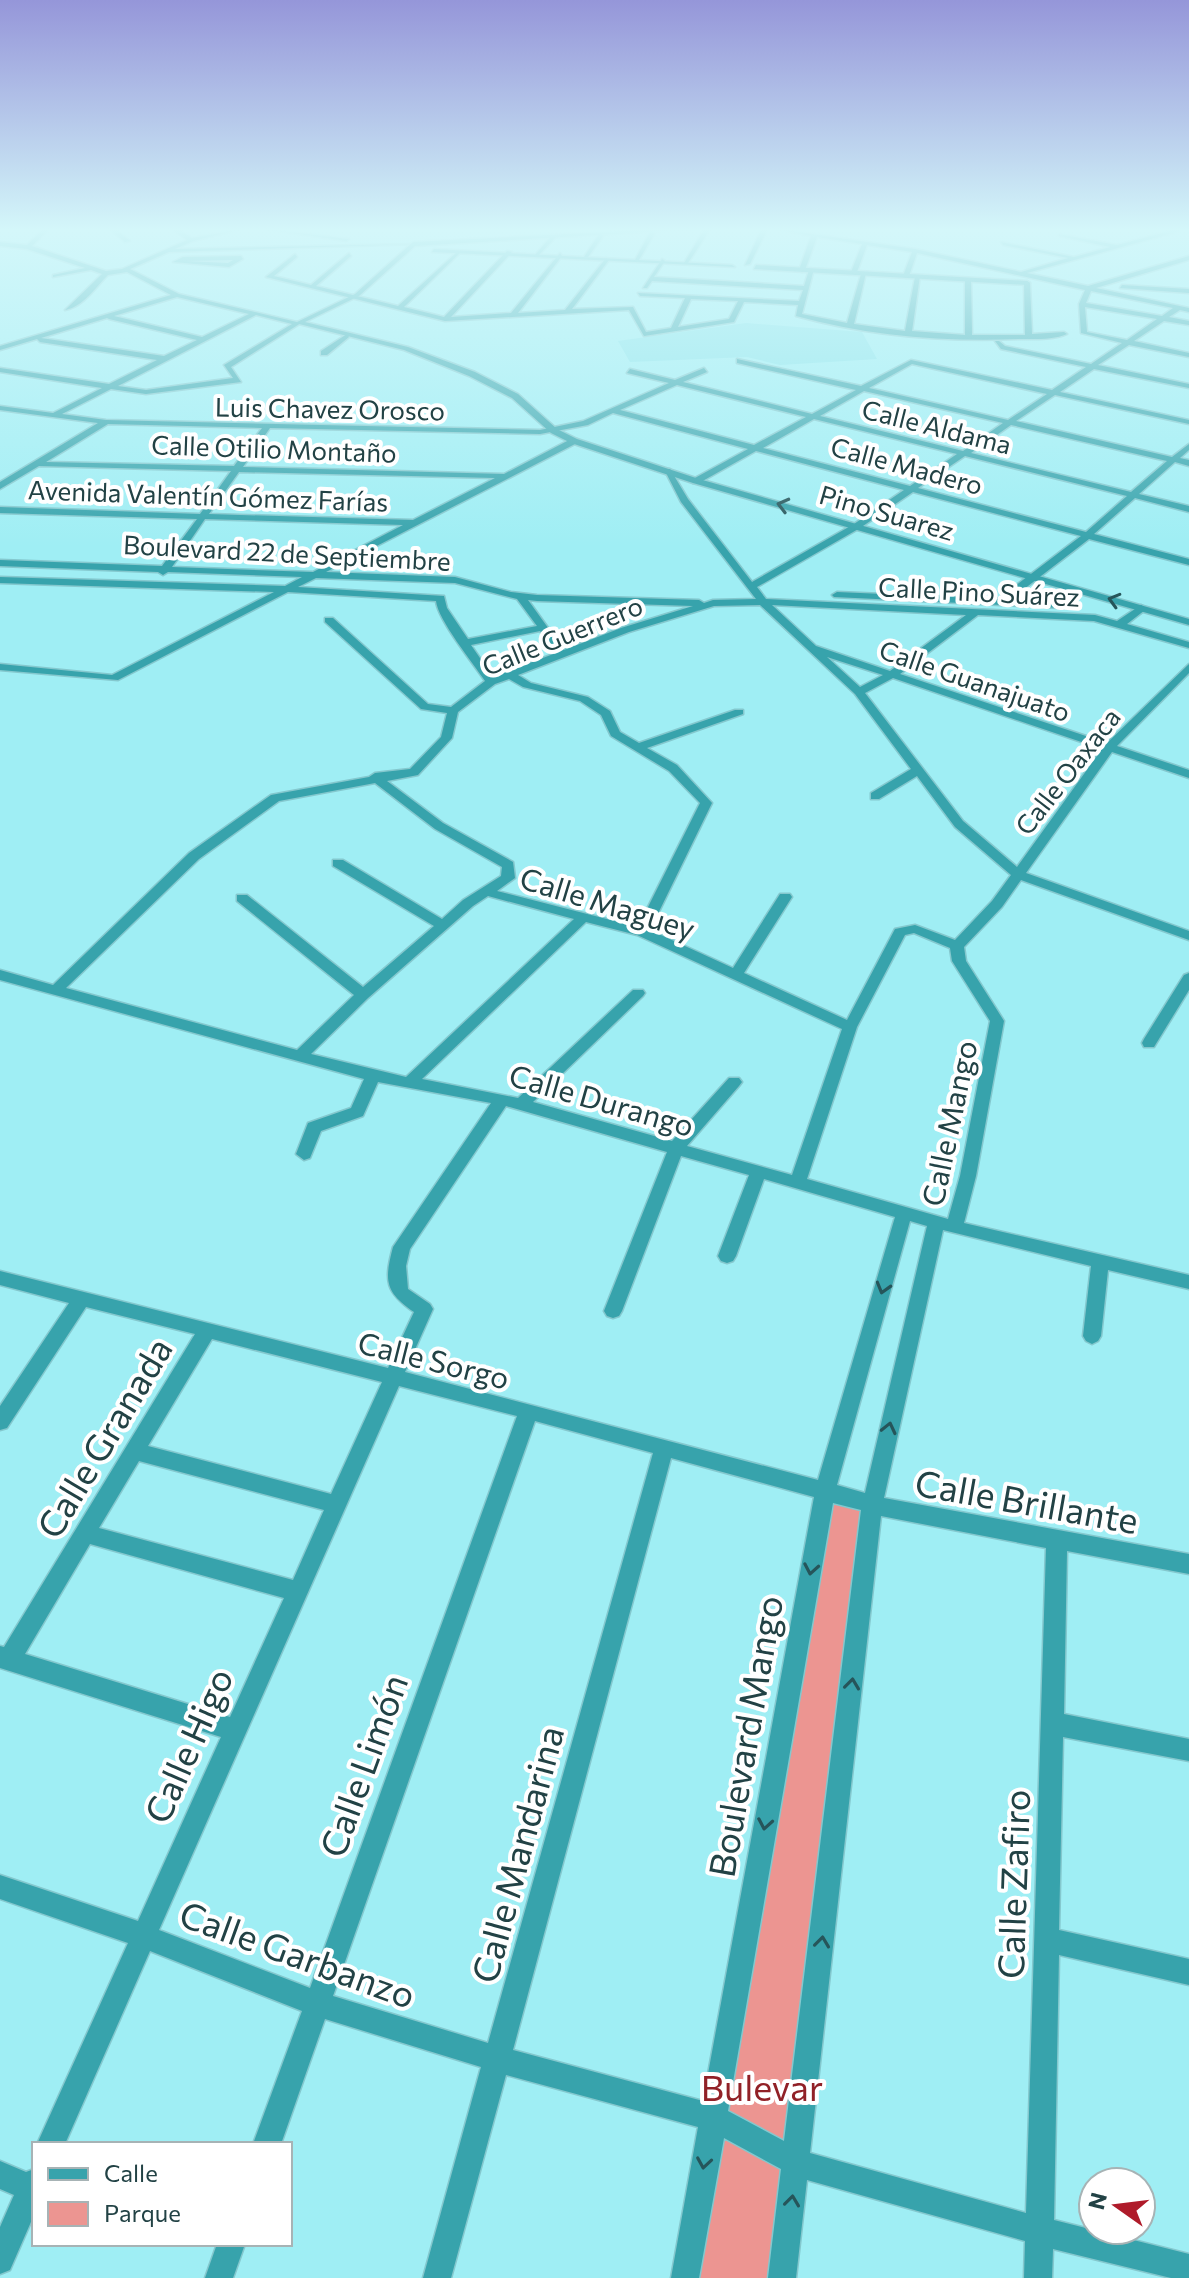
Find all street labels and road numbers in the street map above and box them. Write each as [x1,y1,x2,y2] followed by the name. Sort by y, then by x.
[215,390,445,426] street label: Luis Chavez Orosco
[859,392,1015,460] street label: Calle Aldama
[151,428,397,468] street label: Calle Otilio Montaño
[828,430,986,500] street label: Calle Madero
[27,473,389,517] street label: Avenida Valentín Gómez Farías
[816,478,958,546] street label: Pino Suarez
[122,528,452,576] street label: Boulevard 22 de Septiembre
[878,570,1080,612] street label: Calle Pino Suárez
[477,589,647,681] street label: Calle Guerrero
[876,633,1074,727] street label: Calle Guanajuato
[1008,702,1126,840] street label: Calle Oaxaca
[516,858,700,946] street label: Calle Maguey
[912,1037,984,1209] street label: Calle Mango
[505,1055,699,1143] street label: Calle Durango
[355,1322,513,1396] street label: Calle Sorgo
[26,1329,180,1545] street label: Calle Granada
[912,1459,1142,1541] street label: Calle Brillante
[698,1592,790,1880] street label: Boulevard Mango
[133,1661,241,1829] street label: Calle Higo
[309,1668,415,1862] street label: Calle Limón
[461,1721,571,1987] street label: Calle Mandarina
[987,1789,1037,1979] street label: Calle Zafiro
[174,1890,422,2016] street label: Calle Garbanzo

